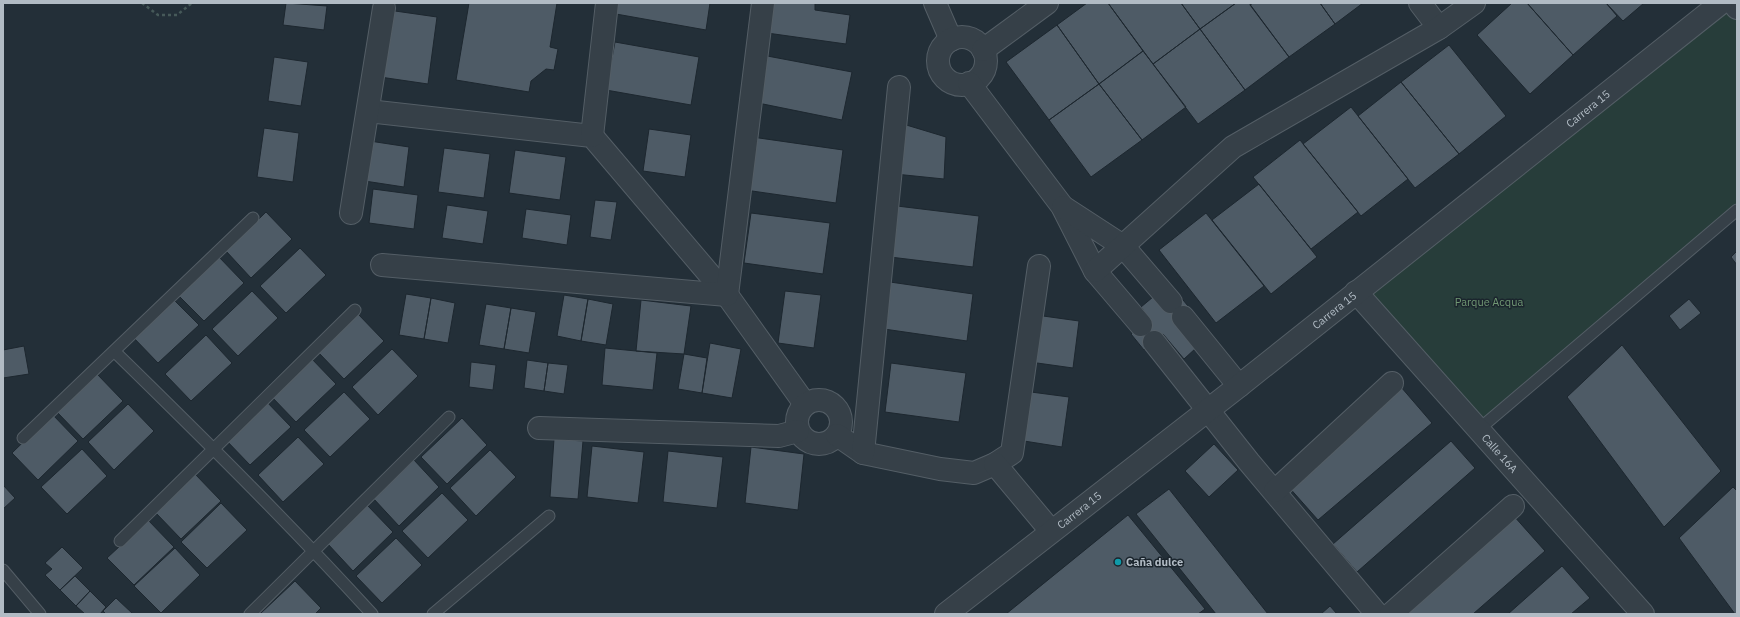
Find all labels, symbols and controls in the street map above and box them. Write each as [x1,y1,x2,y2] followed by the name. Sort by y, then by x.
[1563,87,1613,131] street label: Carrera 15
[1309,288,1359,332] street label: Carrera 15
[1455,295,1523,309] park label: Parque Acqua
[1479,431,1521,476] street label: Calle 16A
[1054,489,1104,532] street label: Carrera 15
[1126,555,1183,569] place label: Caña dulce
[1113,557,1123,567] marker: Caña dulce

